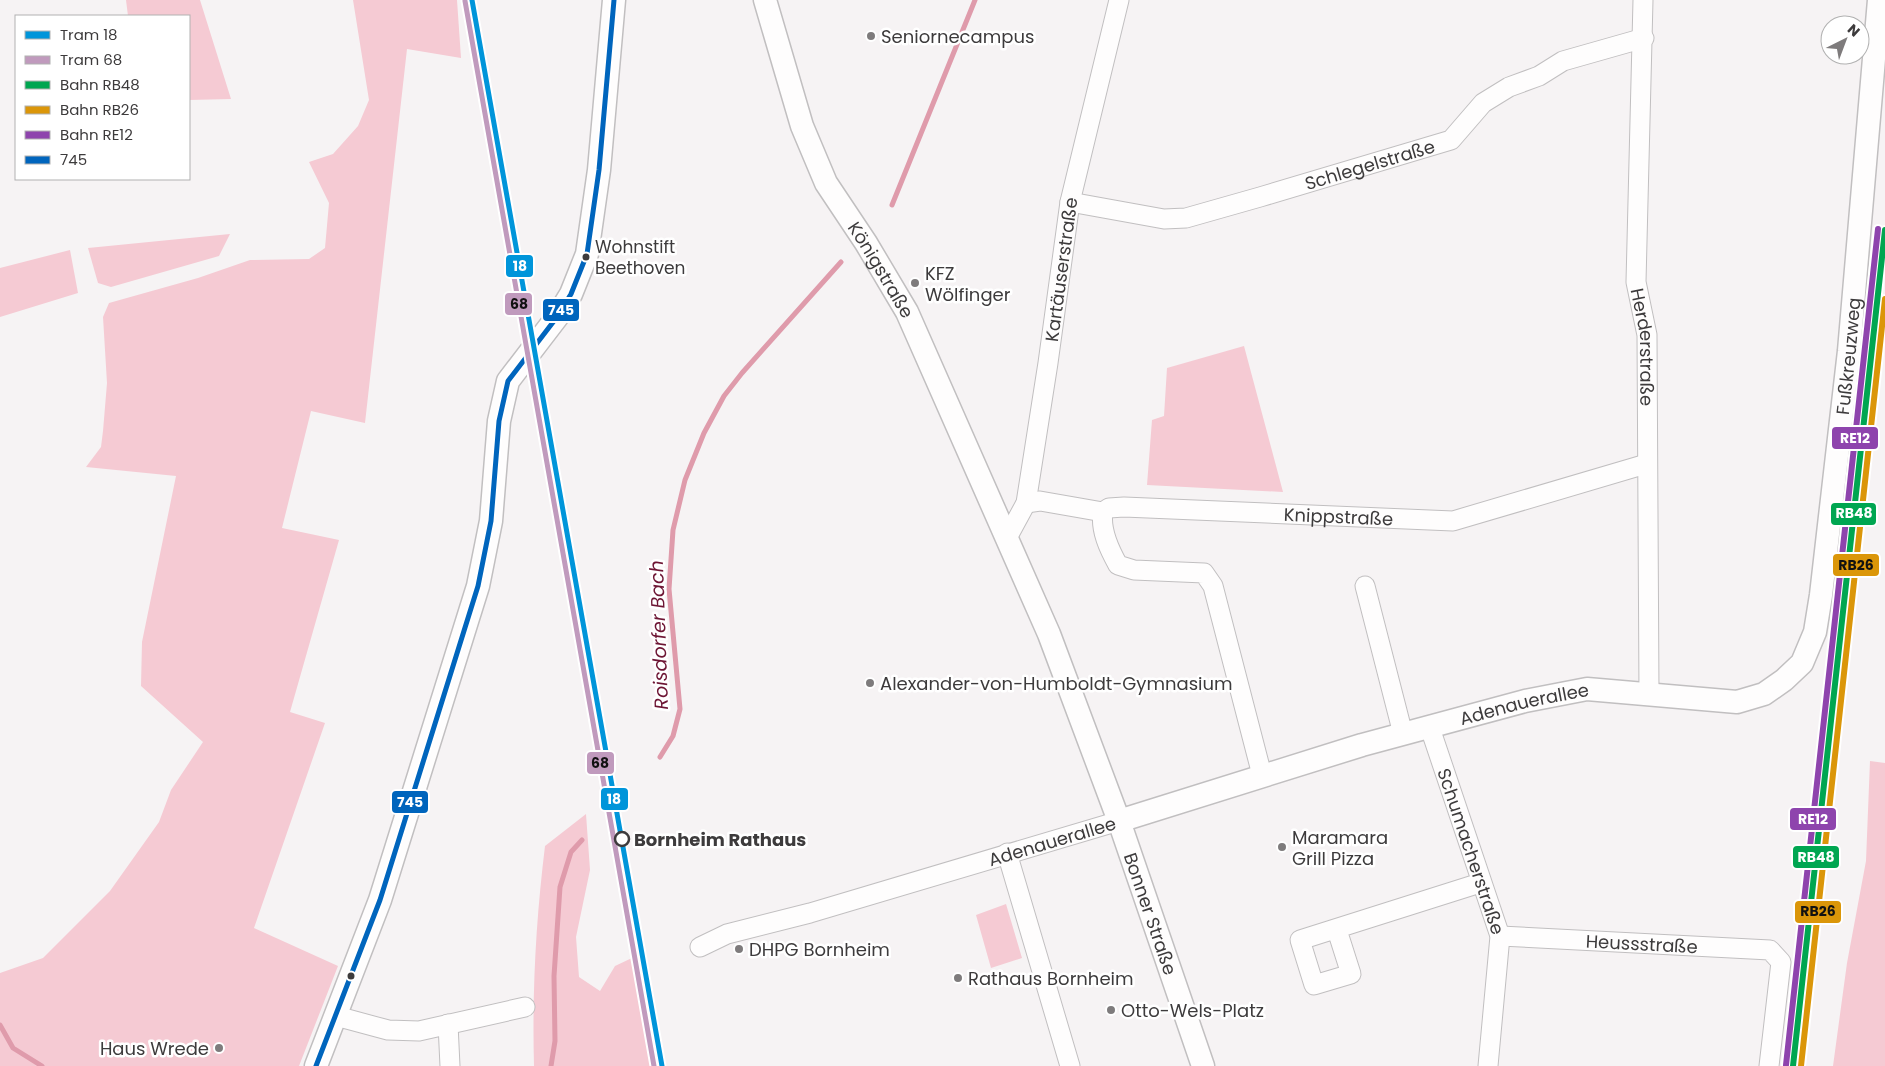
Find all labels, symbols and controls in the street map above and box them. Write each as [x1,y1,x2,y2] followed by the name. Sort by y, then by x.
[15,15,190,180] legend
[1820,15,1870,65] north arrow
[1843,19,1864,41] text: N
[60,24,118,45] text: Tram 18
[881,24,1034,49] place label: Seniornecampus
[865,30,877,42] marker: Seniornecampus
[60,49,122,70] text: Tram 68
[60,74,140,95] text: Bahn RB48
[60,99,139,120] text: Bahn RB26
[60,124,133,145] text: Bahn RE12
[1302,133,1438,195] street label: Schlegelstraße
[60,149,87,170] text: 745
[1039,196,1083,343] street label: Kartäuserstraße
[842,216,920,323] street label: Königstraße
[595,235,685,280] place label: Wohnstift Beethoven
[581,252,591,262] marker: Wohnstift Beethoven
[505,254,534,278] line badge: 18
[513,256,527,276] text: 18
[925,261,1011,307] place label: KFZ Wölfinger
[909,277,921,289] marker: KFZ Wölfinger
[1625,286,1660,406] street label: Herderstraße
[504,292,533,316] line badge: 68
[510,294,528,314] text: 68
[1829,296,1866,416] street label: Fußkreuzweg
[542,298,580,322] line badge: 745
[548,300,574,320] text: 745
[1831,426,1879,450] line badge: RE12
[1840,428,1870,448] text: RE12
[1283,501,1394,531] street label: Knippstraße
[1830,502,1877,526] line badge: RB48
[1836,503,1872,523] text: RB48
[1832,553,1880,577] line badge: RB26
[1838,555,1874,575] text: RB26
[643,560,675,710] water label: Roisdorfer Bach
[880,671,1233,696] place label: Alexander-von-Humboldt-Gymnasium
[1457,676,1591,731] street label: Adenauerallee
[864,677,876,689] marker: Alexander-von-Humboldt-Gymnasium
[586,751,615,775] line badge: 68
[591,753,609,773] text: 68
[1432,765,1511,938] street label: Schumacherstraße
[600,787,629,811] line badge: 18
[607,789,621,809] text: 18
[391,790,429,814] line badge: 745
[397,792,423,812] text: 745
[1789,807,1837,831] line badge: RE12
[1798,809,1828,829] text: RE12
[985,810,1119,872] street label: Adenauerallee
[1292,825,1388,871] place label: Maramara Grill Pizza
[634,827,806,852] place label: Bornheim Rathaus
[614,831,630,847] marker: Bornheim Rathaus
[1276,841,1288,853] marker: Maramara Grill Pizza
[1792,845,1840,869] line badge: RB48
[1798,847,1834,867] text: RB48
[1118,849,1183,978] street label: Bonner Straße
[1794,900,1842,924] line badge: RB26
[1800,901,1836,921] text: RB26
[1585,928,1699,959] street label: Heussstraße
[749,937,890,962] place label: DHPG Bornheim
[733,943,745,955] marker: DHPG Bornheim
[968,966,1134,991] place label: Rathaus Bornheim
[346,971,356,981] unlabelled marker
[952,972,964,984] marker: Rathaus Bornheim
[1121,998,1264,1023] place label: Otto-Wels-Platz
[1105,1004,1117,1016] marker: Otto-Wels-Platz
[100,1036,209,1061] place label: Haus Wrede
[213,1042,225,1054] marker: Haus Wrede

